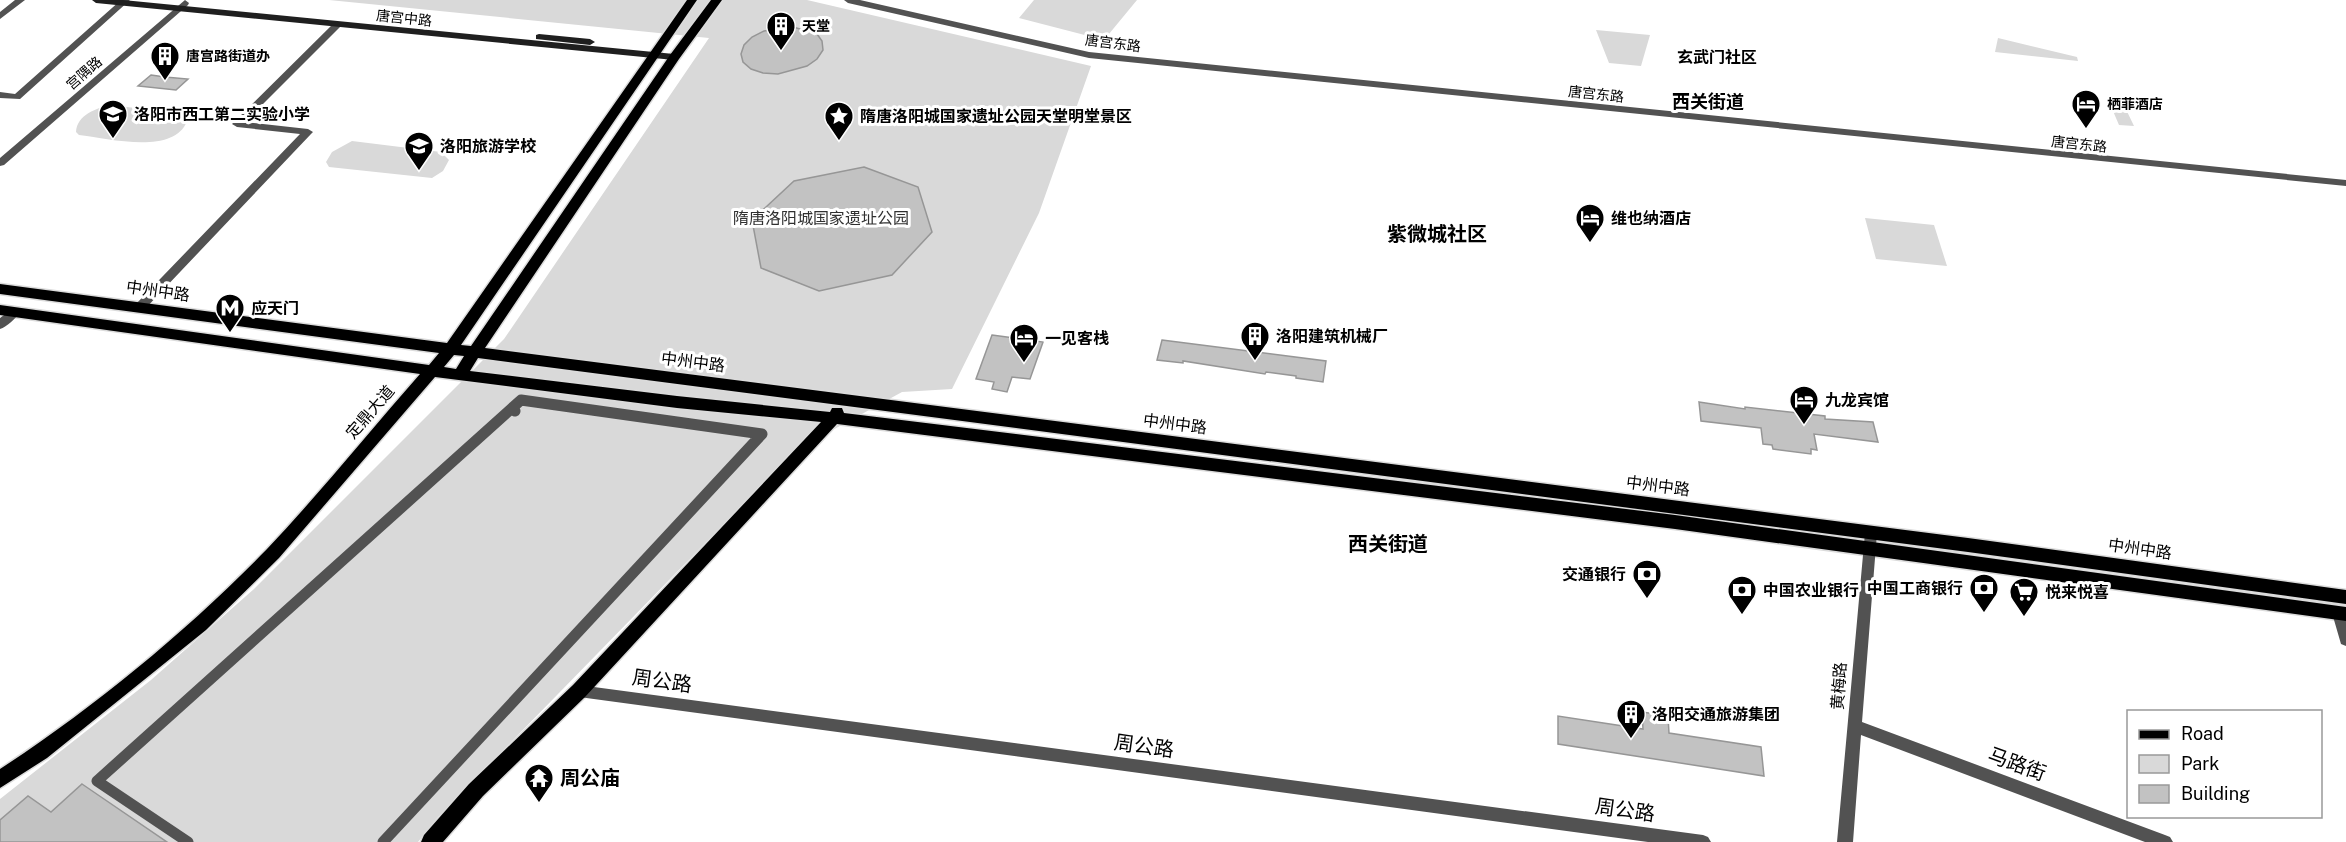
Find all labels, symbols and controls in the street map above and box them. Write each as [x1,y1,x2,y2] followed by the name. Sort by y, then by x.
[375,7,433,29] street label: 唐宫中路
[765,10,797,52] building icon: 天堂
[802,18,830,34] place label: 天堂
[1084,32,1142,54] street label: 唐宫东路
[149,40,181,82] building icon: 唐宫路街道办
[186,48,270,64] place label: 唐宫路街道办
[1677,48,1757,67] district label: 玄武门社区
[63,53,105,93] street label: 宫隅路
[1567,83,1625,105] street label: 唐宫东路
[2070,88,2102,130] hotel icon: 栖菲酒店
[1672,91,1744,112] district label: 西关街道
[2107,96,2163,112] place label: 栖菲酒店
[97,98,129,140] school or university icon: 洛阳市西工第二实验小学
[823,100,855,142] place icon: 隋唐洛阳城国家遗址公园天堂明堂景区
[134,105,310,124] place label: 洛阳市西工第二实验小学
[860,107,1132,126] place label: 隋唐洛阳城国家遗址公园天堂明堂景区
[403,130,435,172] school or university icon: 洛阳旅游学校
[2050,133,2108,155] street label: 唐宫东路
[440,137,537,156] place label: 洛阳旅游学校
[1574,202,1606,244] hotel icon: 维也纳酒店
[733,209,909,228] park label: 隋唐洛阳城国家遗址公园
[1611,209,1691,228] place label: 维也纳酒店
[1387,222,1487,246] district label: 紫微城社区
[125,277,191,305] street label: 中州中路
[214,292,246,334] metro station icon: 应天门
[251,299,299,318] place label: 应天门
[1239,320,1271,362] building icon: 洛阳建筑机械厂
[1008,322,1040,364] hotel icon: 一见客栈
[1276,327,1388,346] place label: 洛阳建筑机械厂
[1045,329,1109,348] place label: 一见客栈
[660,349,726,375] street label: 中州中路
[342,382,398,442] street label: 定鼎大道
[1788,384,1820,426] hotel icon: 九龙宾馆
[1825,391,1889,410] place label: 九龙宾馆
[1142,411,1208,437] street label: 中州中路
[1625,473,1691,499] street label: 中州中路
[1348,532,1428,556] district label: 西关街道
[2107,535,2173,563] street label: 中州中路
[1631,558,1663,600] bank icon: 交通银行
[1562,565,1626,584] place label: 交通银行
[1968,572,2000,614] bank icon: 中国工商银行
[1726,574,1758,616] bank icon: 中国农业银行
[2008,576,2040,618] supermarket icon: 悦来悦喜
[1867,579,1963,598] place label: 中国工商银行
[1763,581,1859,600] place label: 中国农业银行
[2045,583,2109,602] place label: 悦来悦喜
[1828,661,1850,711] street label: 黄梅路
[631,665,693,697] street label: 周公路
[1615,698,1647,740] building icon: 洛阳交通旅游集团
[1652,705,1780,724] place label: 洛阳交通旅游集团
[2127,710,2322,818] legend
[2181,723,2224,744] text: Road
[1113,730,1175,762] street label: 周公路
[1985,742,2049,786] street label: 马路街
[2181,753,2219,774] text: Park
[523,762,555,804] temple icon: 周公庙
[560,766,620,790] place label: 周公庙
[2181,783,2250,804] text: Building
[1594,794,1656,826] street label: 周公路

